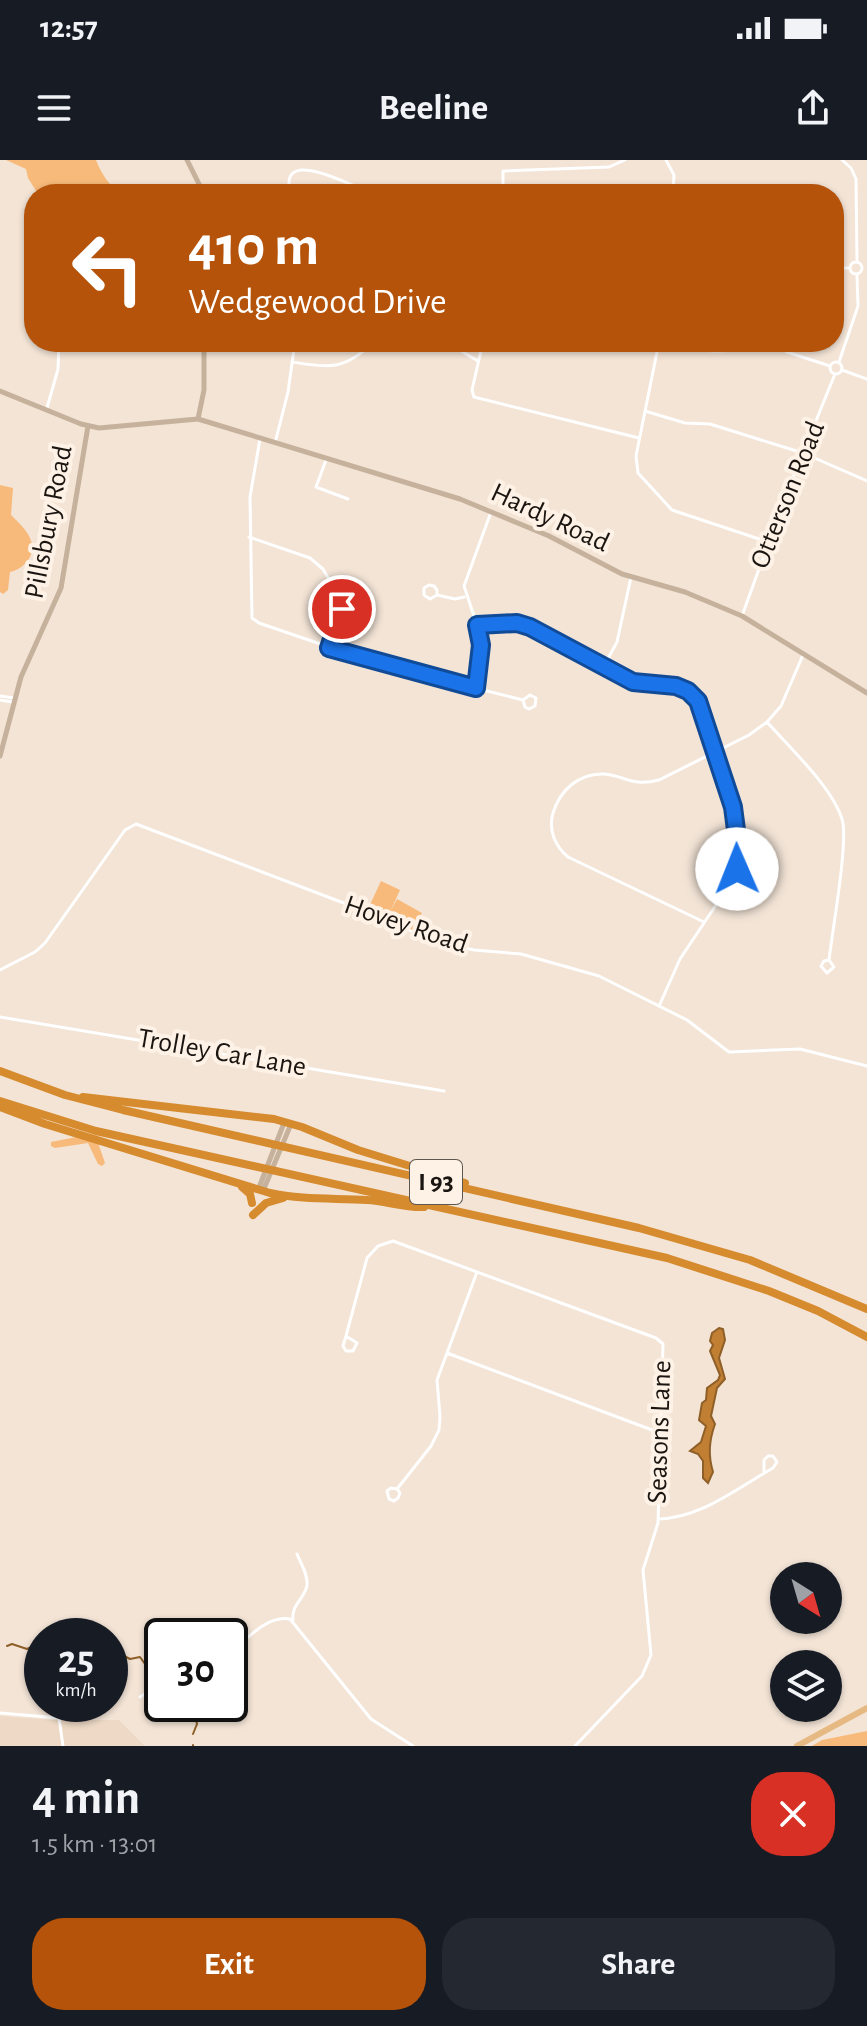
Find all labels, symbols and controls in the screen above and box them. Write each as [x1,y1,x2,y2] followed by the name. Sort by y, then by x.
[40,13,98,43] text: 12:57
[32,86,76,130] icon: menu
[791,86,835,130] icon: share
[379,90,488,126] text: Beeline
[56,216,160,320] icon: left
[188,219,319,275] text: 410 m
[188,284,447,320] text: Wedgewood Drive
[746,418,830,572] street label: Otterson Road
[20,443,78,601] street label: Pillsbury Road
[487,478,613,558] street label: Hardy Road
[308,575,376,643] pin
[320,587,364,631] icon: arrive
[695,827,779,911] position arrow
[341,891,471,959] street label: Hovey Road
[136,1024,308,1082] street label: Trolley Car Lane
[410,1160,462,1204] road number: I 93
[644,1360,676,1504] street label: Seasons Lane
[770,1562,842,1634] north arrow
[770,1562,842,1722] map controls
[144,1618,248,1722] speed limit sign: 30
[58,1640,94,1680] text: 25
[770,1650,842,1722] button: layers
[55,1680,97,1700] text: km/h
[751,1772,835,1856] button: close
[32,1775,140,1823] text: 4 min
[32,1831,158,1857] text: 1.5 km · 13:01
[32,1918,426,2010] button: Exit
[442,1918,835,2010] button: Share

